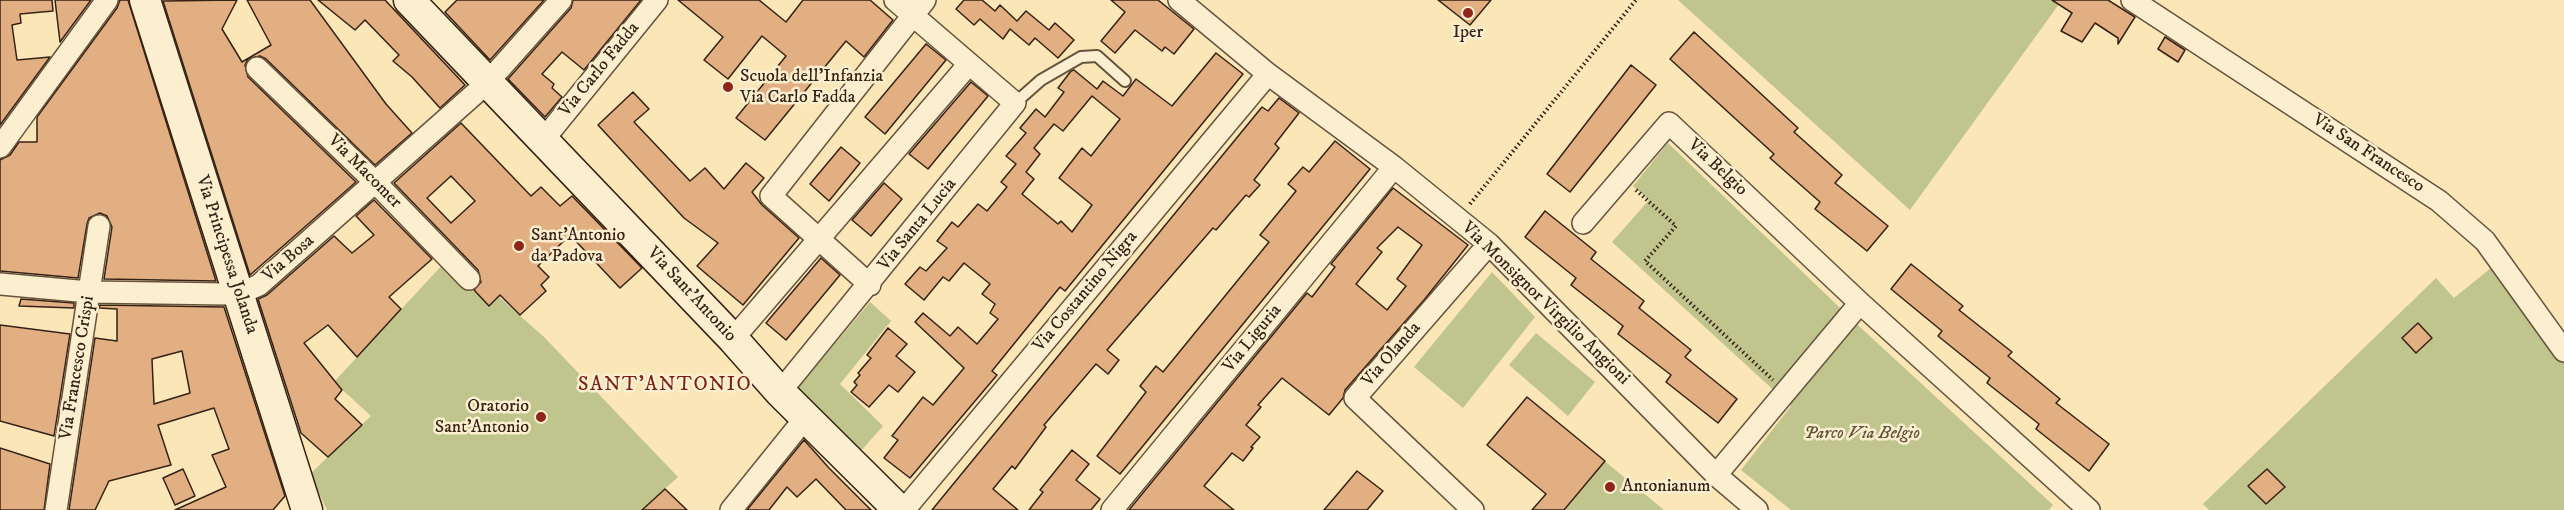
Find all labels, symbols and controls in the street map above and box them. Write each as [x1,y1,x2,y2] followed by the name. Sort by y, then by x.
[1461,6,1475,20] marker: Iper
[555,18,645,122] street label: Via Carlo Fadda
[1453,22,1483,44] place label: Iper
[740,66,883,109] place label: Scuola dell'Infanzia Via Carlo Fadda
[721,80,735,94] marker: Scuola dell'Infanzia Via Carlo Fadda
[2308,110,2428,198] street label: Via San Francesco
[323,131,405,213] street label: Via Macomer
[1683,135,1751,201] street label: Via Belgio
[190,173,262,337] street label: Via Principessa Jolanda
[874,174,962,276] street label: Via Santa Lucia
[1456,218,1634,390] street label: Via Monsignor Virgilio Angioni
[531,225,625,268] place label: Sant'Antonio da Padova
[1029,227,1143,357] street label: Via Costantino Nigra
[259,231,319,287] street label: Via Bosa
[512,239,526,253] marker: Sant'Antonio da Padova
[642,243,740,347] street label: Via Sant'Antonio
[56,294,100,442] street label: Via Francesco Crispi
[1219,301,1287,377] street label: Via Liguria
[1358,318,1426,392] street label: Via Olanda
[578,374,752,398] district label: SANT'ANTONIO
[435,396,529,438] place label: Oratorio Sant'Antonio
[534,410,548,424] marker: Oratorio Sant'Antonio
[1804,423,1920,445] park label: Parco Via Belgio
[1622,476,1711,498] place label: Antonianum
[1603,480,1617,494] marker: Antonianum

